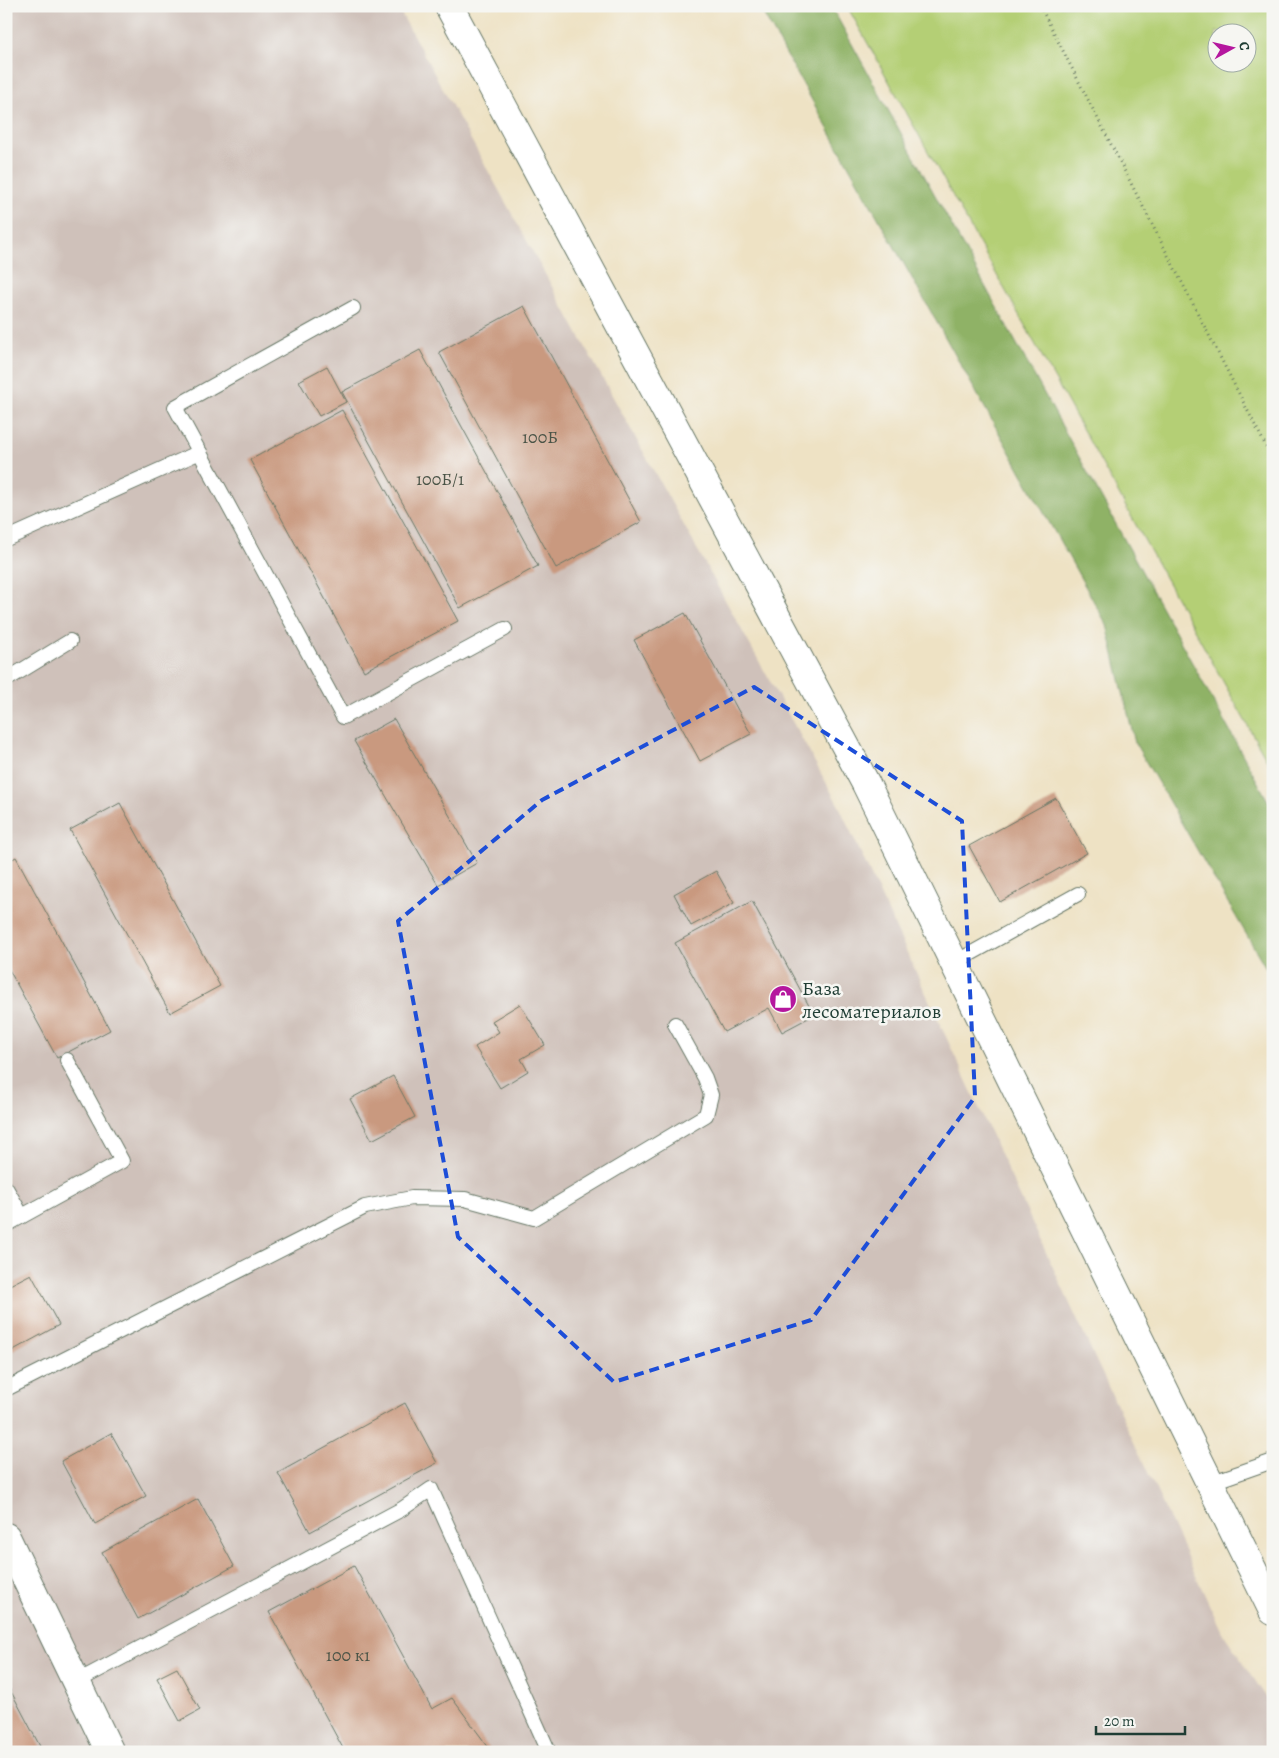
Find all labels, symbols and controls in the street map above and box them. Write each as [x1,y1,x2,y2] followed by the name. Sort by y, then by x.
[1206,22,1256,72] north arrow
[1234,41,1254,52] text: С
[522,425,558,449] house number: 100Б
[416,467,464,491] house number: 100Б/1
[802,975,941,1025] place label: База лесоматериалов
[768,984,798,1014] shop icon: База лесоматериалов
[326,1643,370,1667] house number: 100 к1
[1096,1703,1185,1735] scale bar
[1104,1711,1135,1731] text: 20 m

